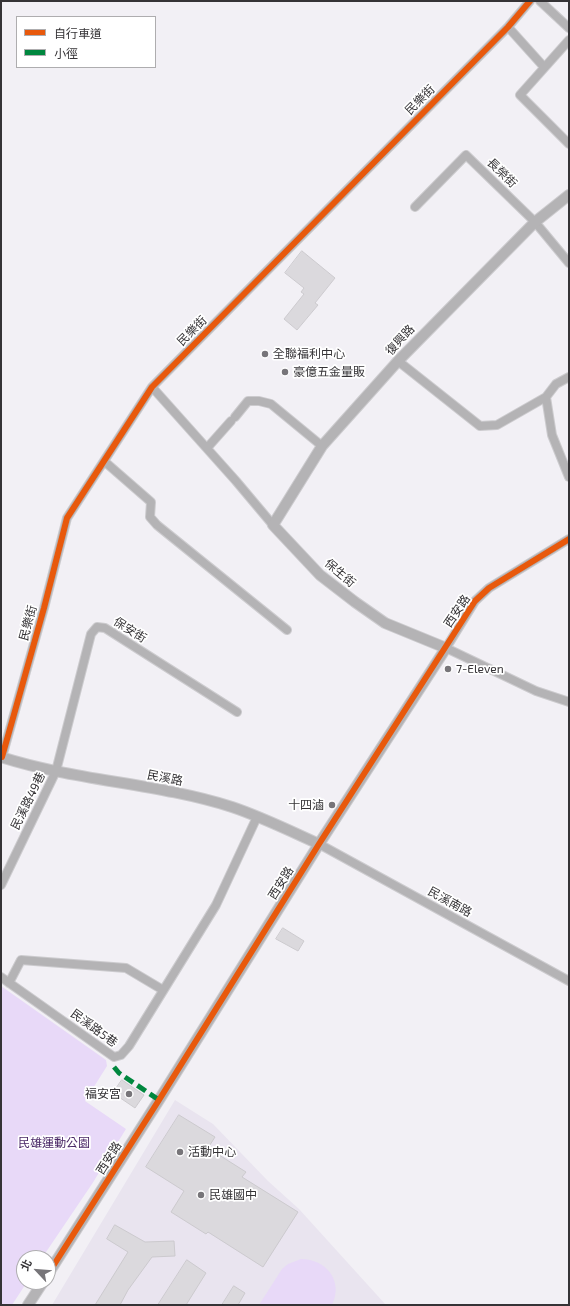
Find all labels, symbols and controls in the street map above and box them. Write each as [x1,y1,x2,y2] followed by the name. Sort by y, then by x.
[16,16,156,68] legend
[54,26,102,40] text: 自行車道
[54,46,78,60] text: 小徑
[402,82,438,118] street label: 民樂街
[484,155,520,191] street label: 長榮街
[174,313,210,349] street label: 民樂街
[382,322,418,358] street label: 復興路
[273,347,345,361] place label: 全聯福利中心
[260,349,270,359] marker: 全聯福利中心
[293,365,365,379] place label: 豪億五金量販
[280,367,290,377] marker: 豪億五金量販
[322,556,358,590] street label: 保生街
[441,592,473,630] street label: 西安路
[16,604,40,642] street label: 民樂街
[111,614,149,646] street label: 保安街
[456,662,504,676] place label: 7-Eleven
[443,664,453,674] marker: 7-Eleven
[146,767,184,789] street label: 民溪路
[8,770,48,832] street label: 民溪路49巷
[288,798,324,812] place label: 十四滷
[327,800,337,810] marker: 十四滷
[265,864,297,902] street label: 西安路
[426,884,474,920] street label: 民溪南路
[68,1006,120,1050] street label: 民溪路5巷
[85,1087,121,1101] place label: 福安宮
[124,1089,134,1099] marker: 福安宮
[18,1136,90,1150] park label: 民雄運動公園
[93,1139,125,1177] street label: 西安路
[188,1145,236,1159] place label: 活動中心
[175,1147,185,1157] marker: 活動中心
[209,1188,257,1202] place label: 民雄國中
[196,1190,206,1200] marker: 民雄國中
[16,1250,56,1290] north arrow
[17,1257,34,1273] text: 北

